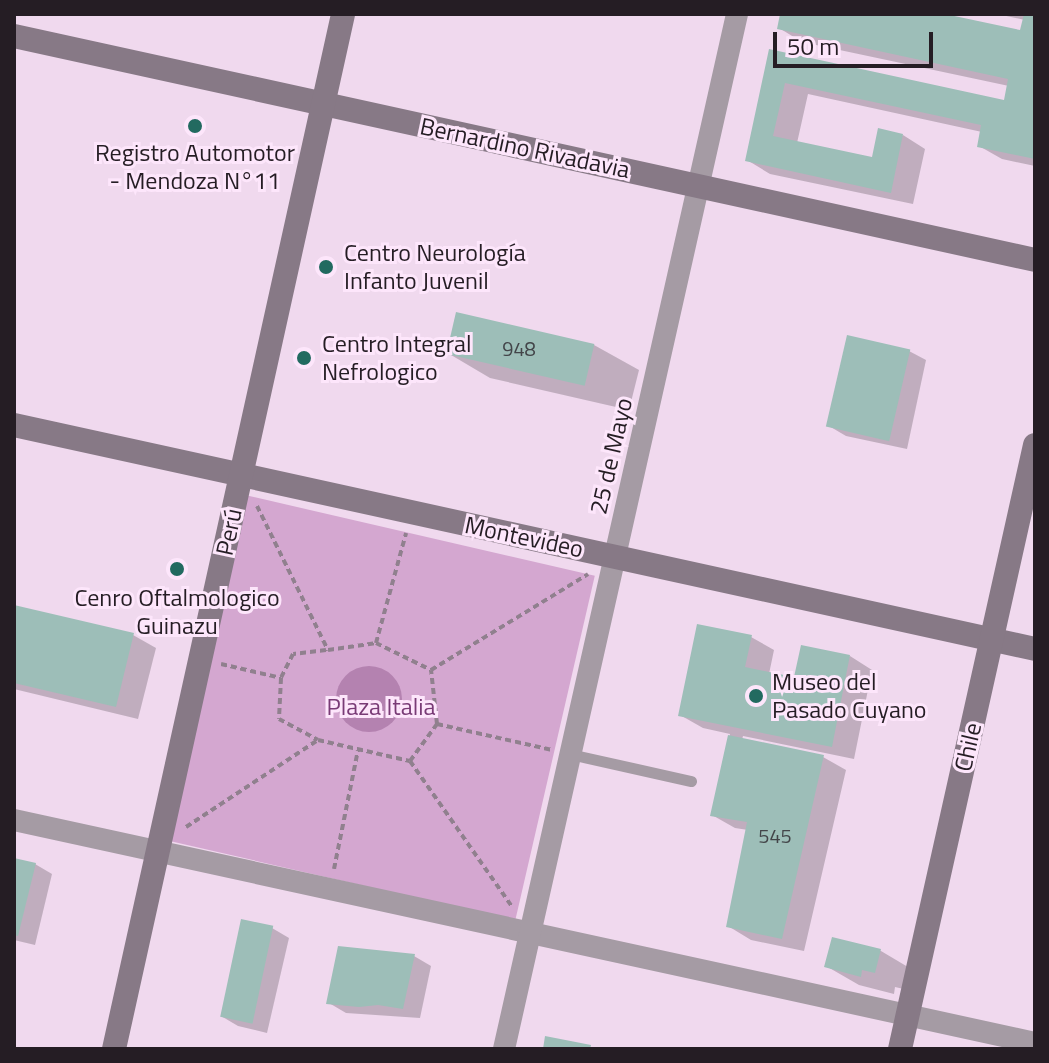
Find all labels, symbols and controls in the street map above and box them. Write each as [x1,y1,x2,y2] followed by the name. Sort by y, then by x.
[777,16,937,66] scale bar
[787,28,839,64] text: 50 m
[417,112,633,184] street label: Bernardino Rivadavia
[186,117,204,135] marker: Registro Automotor - Mendoza N°11
[95,139,295,195] place label: Registro Automotor - Mendoza N°11
[344,239,526,295] place label: Centro Neurología Infanto Juvenil
[315,256,337,278] marker: Centro Neurología Infanto Juvenil
[322,330,472,386] place label: Centro Integral Nefrologico
[502,336,536,360] house number: 948
[293,347,315,369] marker: Centro Integral Nefrologico
[584,395,638,517] street label: 25 de Mayo
[210,506,248,558] street label: Perú
[462,510,586,564] street label: Montevideo
[166,558,188,580] marker: Cenro Oftalmologico Guinazu
[74,584,280,640] place label: Cenro Oftalmologico Guinazu
[772,668,926,724] place label: Museo del Pasado Cuyano
[747,687,765,705] marker: Museo del Pasado Cuyano
[326,693,436,721] park label: Plaza Italia
[948,720,988,774] street label: Chile
[758,823,792,847] house number: 545

